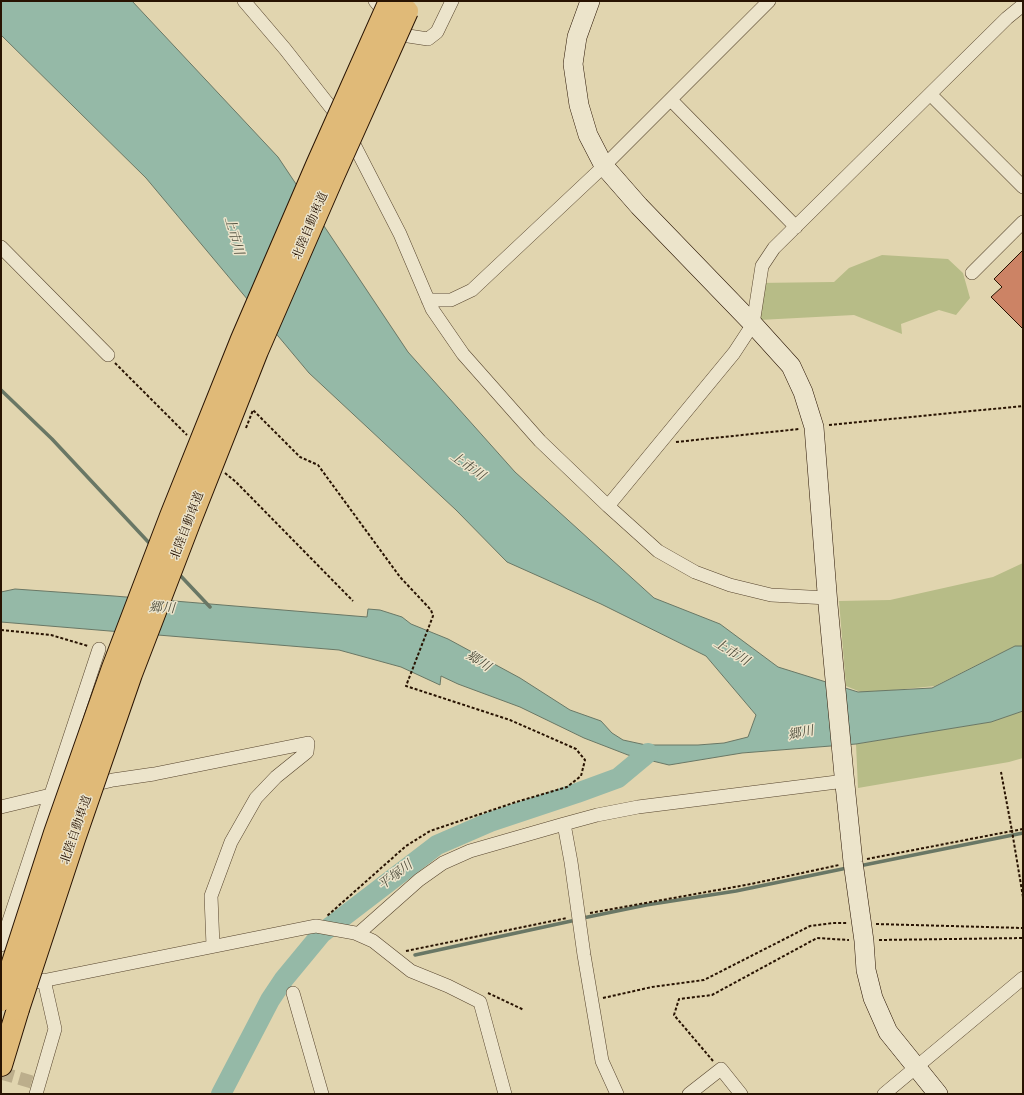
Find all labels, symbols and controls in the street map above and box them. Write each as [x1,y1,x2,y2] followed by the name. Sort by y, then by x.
[290,190,332,262] street label: 北陸自動車道
[220,215,246,257] water label: 上市川
[447,449,487,485] water label: 上市川
[168,490,208,562] street label: 北陸自動車道
[149,601,175,617] water label: 郷川
[710,636,752,670] water label: 上市川
[463,648,493,676] water label: 郷川
[787,724,815,744] water label: 郷川
[58,794,96,866] street label: 北陸自動車道
[376,858,416,894] water label: 平塚川

